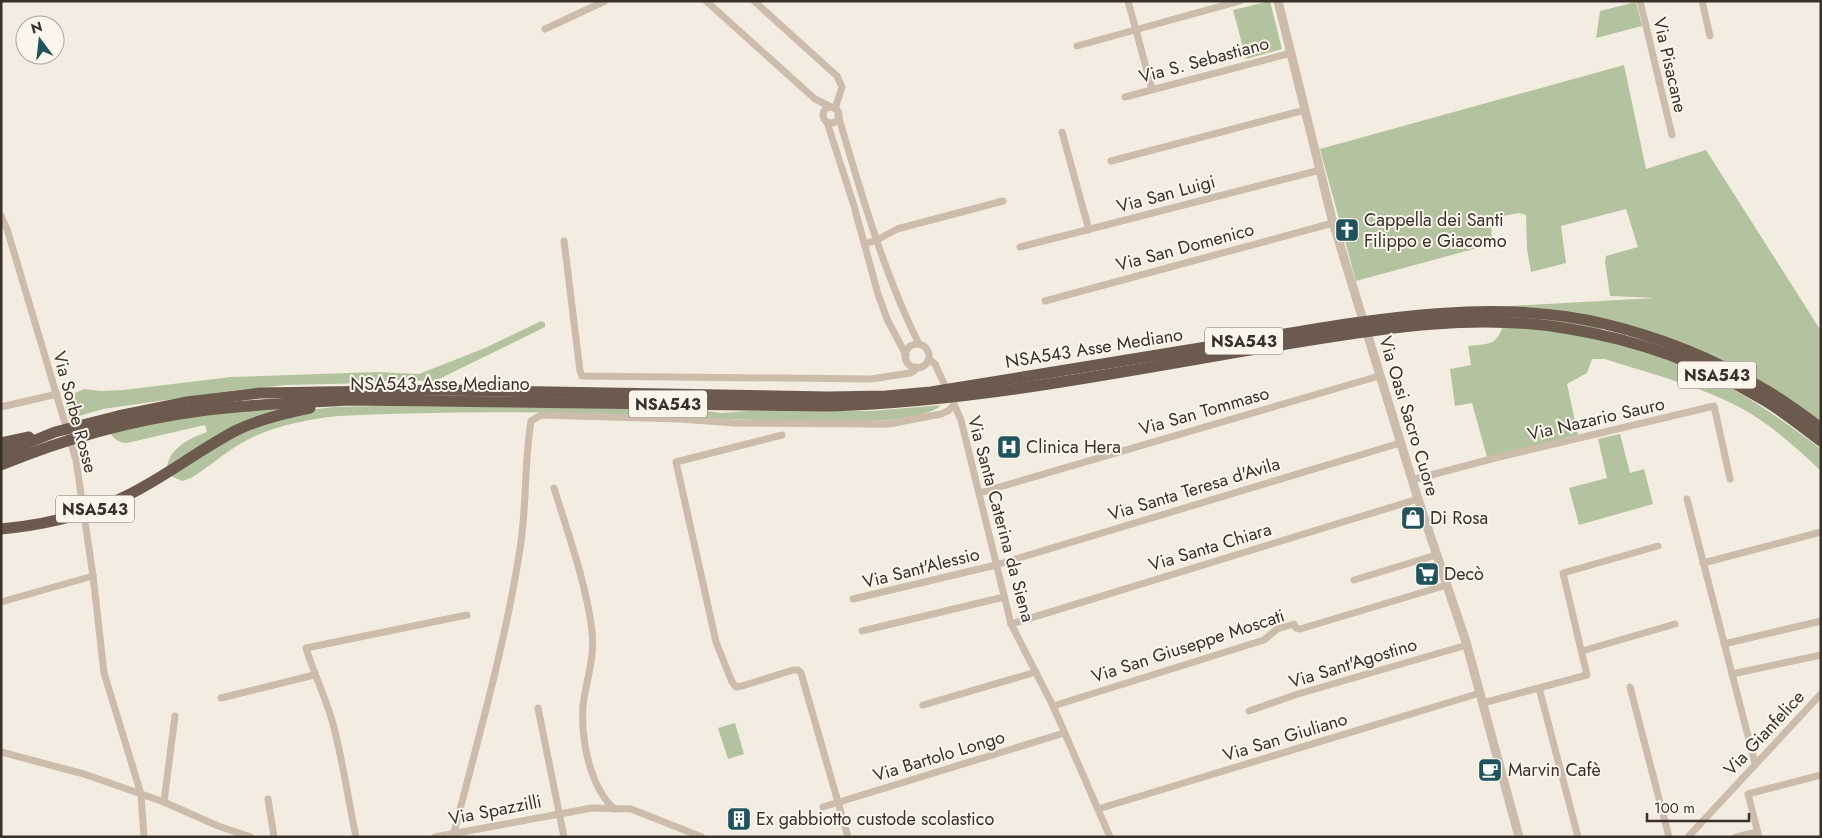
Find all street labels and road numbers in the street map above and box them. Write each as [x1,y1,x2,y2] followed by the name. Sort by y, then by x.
[1646,15,1694,115] street label: Via Pisacane
[1136,30,1272,90] street label: Via S. Sebastiano
[1114,168,1218,220] street label: Via San Luigi
[1113,216,1257,278] street label: Via San Domenico
[1003,321,1185,375] street label: NSA543 Asse Mediano
[1205,328,1283,354] road number: NSA543
[1372,333,1446,499] street label: Via Oasi Sacro Cuore
[46,348,104,476] street label: Via Sorbe Rosse
[1678,362,1756,388] road number: NSA543
[350,371,530,397] street label: NSA543 Asse Mediano
[1136,380,1272,442] street label: Via San Tommaso
[629,390,707,418] road number: NSA543
[1525,391,1667,447] street label: Via Nazario Sauro
[961,413,1041,625] street label: Via Santa Caterina da Siena
[1105,450,1283,528] street label: Via Santa Teresa d'Avila
[56,496,134,522] road number: NSA543
[1146,516,1274,578] street label: Via Santa Chiara
[860,541,982,595] street label: Via Sant'Alessio
[1088,602,1288,690] street label: Via San Giuseppe Moscati
[1286,631,1420,695] street label: Via Sant'Agostino
[1718,684,1810,782] street label: Via Gianfelice
[1220,706,1351,768] street label: Via San Giuliano
[870,724,1008,788] street label: Via Bartolo Longo
[446,788,544,832] street label: Via Spazzilli

